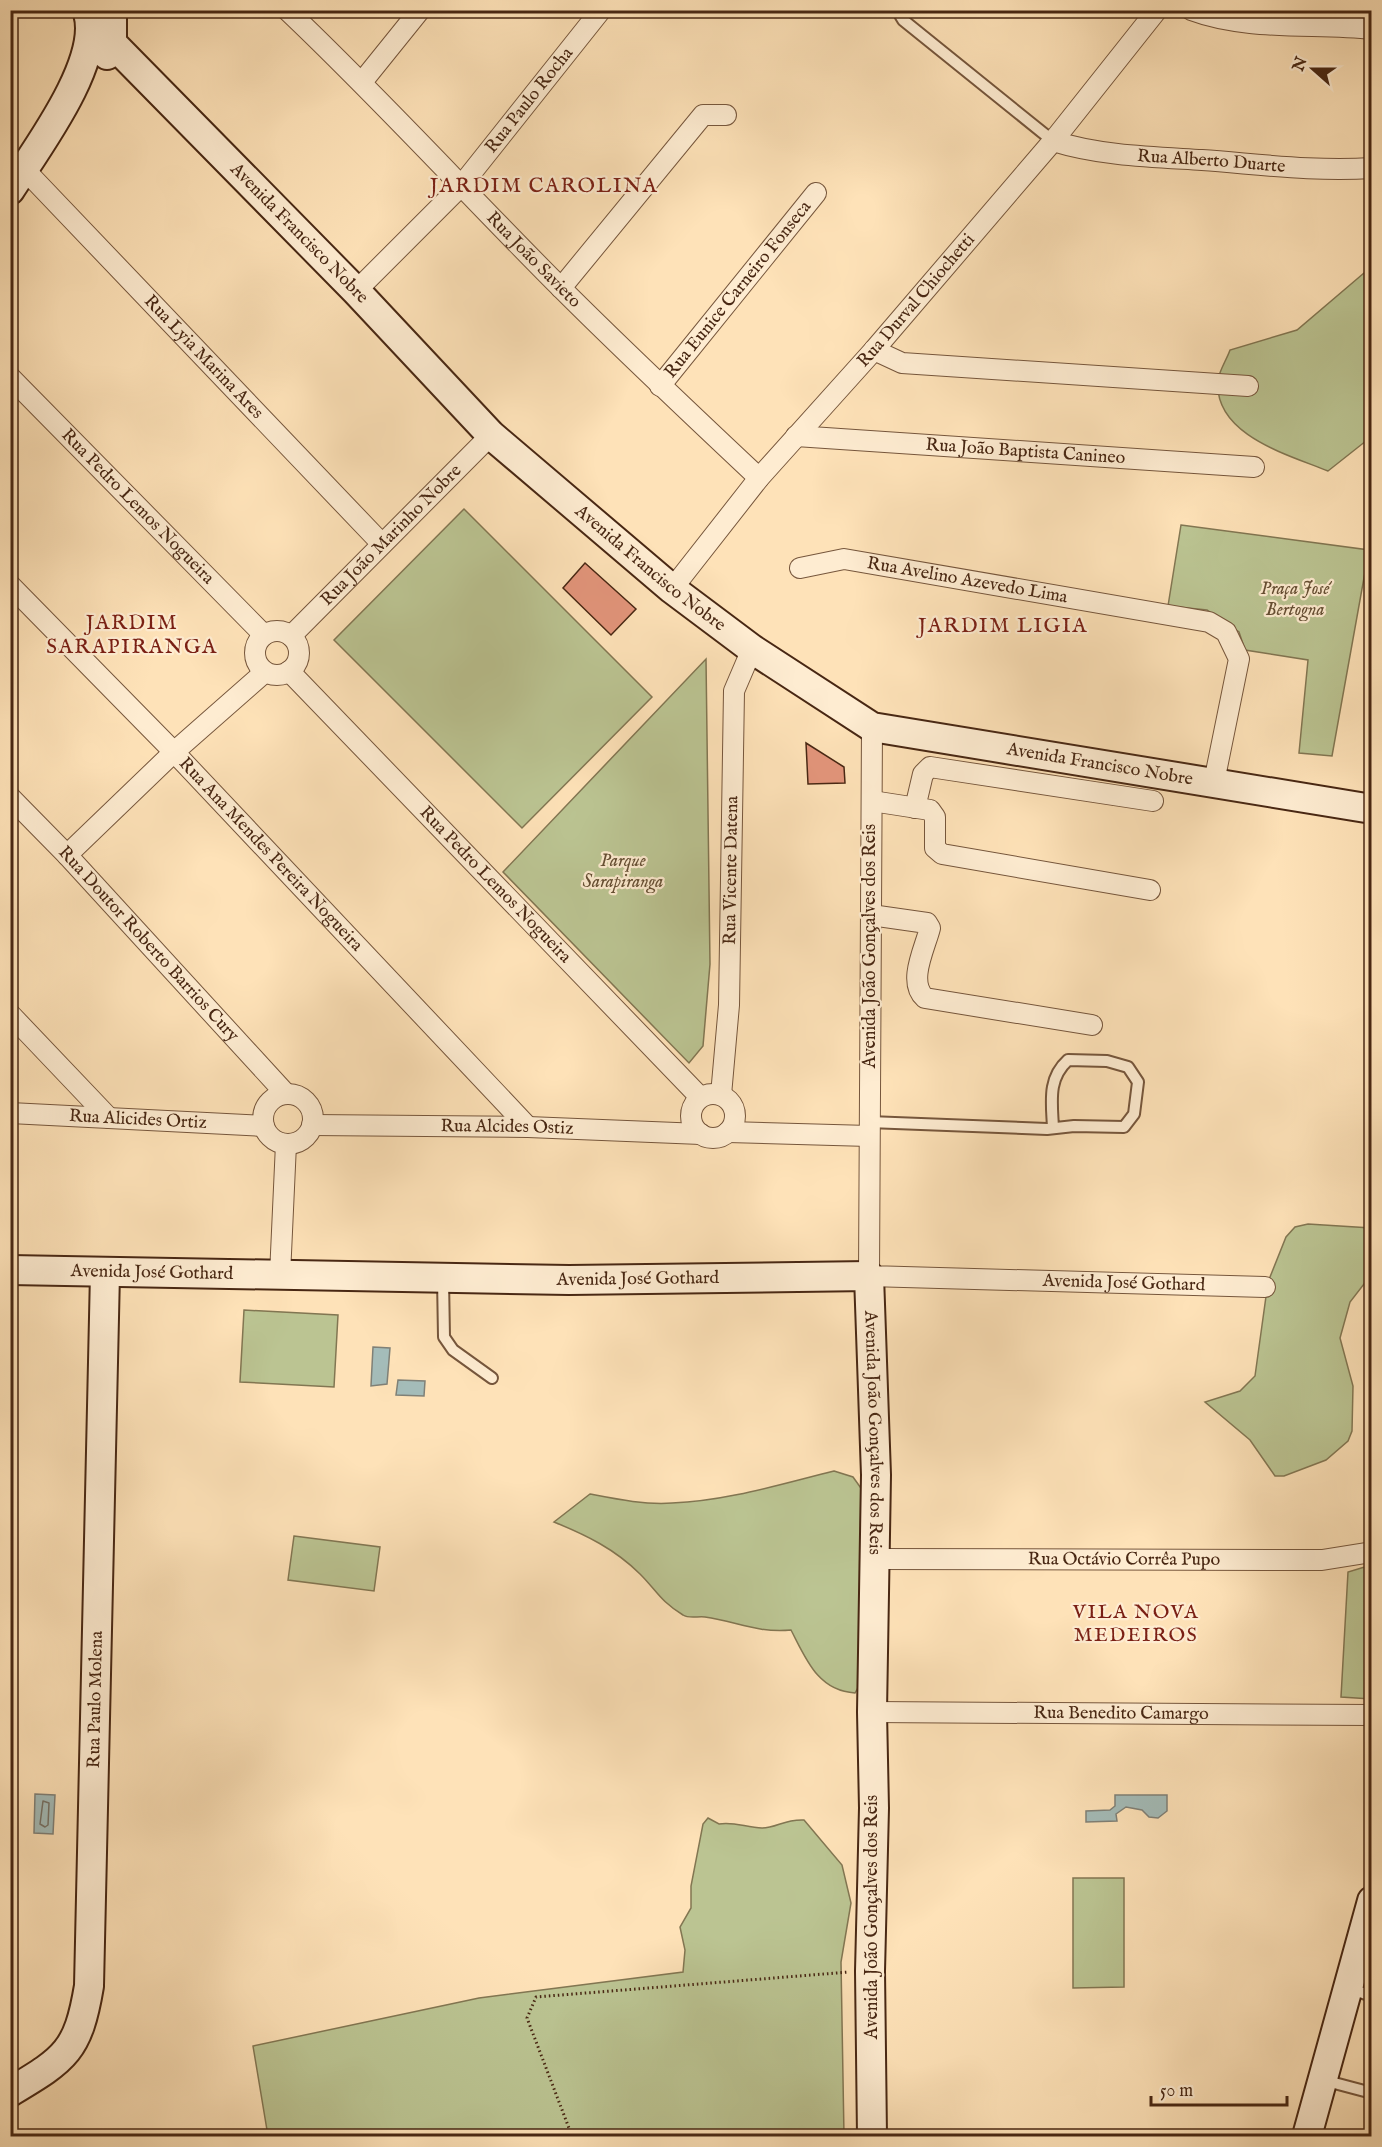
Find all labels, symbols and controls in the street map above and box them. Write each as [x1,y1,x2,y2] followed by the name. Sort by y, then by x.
[1283,39,1343,99] north arrow
[480,42,578,158] street label: Rua Paulo Rocha
[1289,54,1313,75] text: N
[1136,144,1286,178] street label: Rua Alberto Duarte
[224,157,373,309] street label: Avenida Francisco Nobre
[428,173,658,200] district label: JARDIM CAROLINA
[659,196,817,383] street label: Rua Eunice Carneiro Fonseca
[481,207,586,313] street label: Rua João Savieto
[852,229,980,372] street label: Rua Durval Chiochetti
[139,290,268,424] street label: Rua Lyia Marina Ares
[56,424,219,590] street label: Rua Pedro Lemos Nogueira
[925,433,1126,470] street label: Rua João Baptista Canineo
[316,460,467,611] street label: Rua João Marinho Nobre
[569,499,730,637] street label: Avenida Francisco Nobre
[865,552,1070,609] street label: Rua Avelino Azevedo Lima
[1261,578,1332,622] park label: Praça José Bertogna
[46,610,218,661] district label: JARDIM SARAPIRANGA
[916,613,1088,640] district label: JARDIM LIGIA
[1004,738,1195,791] street label: Avenida Francisco Nobre
[174,752,368,957] street label: Rua Ana Mendes Pereira Nogueira
[718,795,744,945] street label: Rua Vicente Datena
[414,801,576,968] street label: Rua Pedro Lemos Nogueira
[859,824,882,1069] street label: Avenida João Gonçalves dos Reis
[53,841,244,1047] street label: Rua Doutor Roberto Barrios Cury
[583,850,663,894] park label: Parque Sarapiranga
[68,1105,207,1135] street label: Rua Alicides Ortiz
[440,1115,574,1140] street label: Rua Alcides Ostiz
[70,1260,234,1285] street label: Avenida José Gothard
[555,1266,720,1292] street label: Avenida José Gothard
[1041,1269,1206,1297] street label: Avenida José Gothard
[859,1309,888,1555] street label: Avenida João Gonçalves dos Reis
[1028,1548,1221,1571] street label: Rua Octávio Corrêa Pupo
[1072,1600,1199,1648] district label: VILA NOVA MEDEIROS
[82,1630,108,1769] street label: Rua Paulo Molena
[1033,1701,1209,1726] street label: Rua Benedito Camargo
[861,1795,884,2040] street label: Avenida João Gonçalves dos Reis
[1151,2069,1288,2107] scale bar
[1160,2080,1193,2103] text: 50 m

